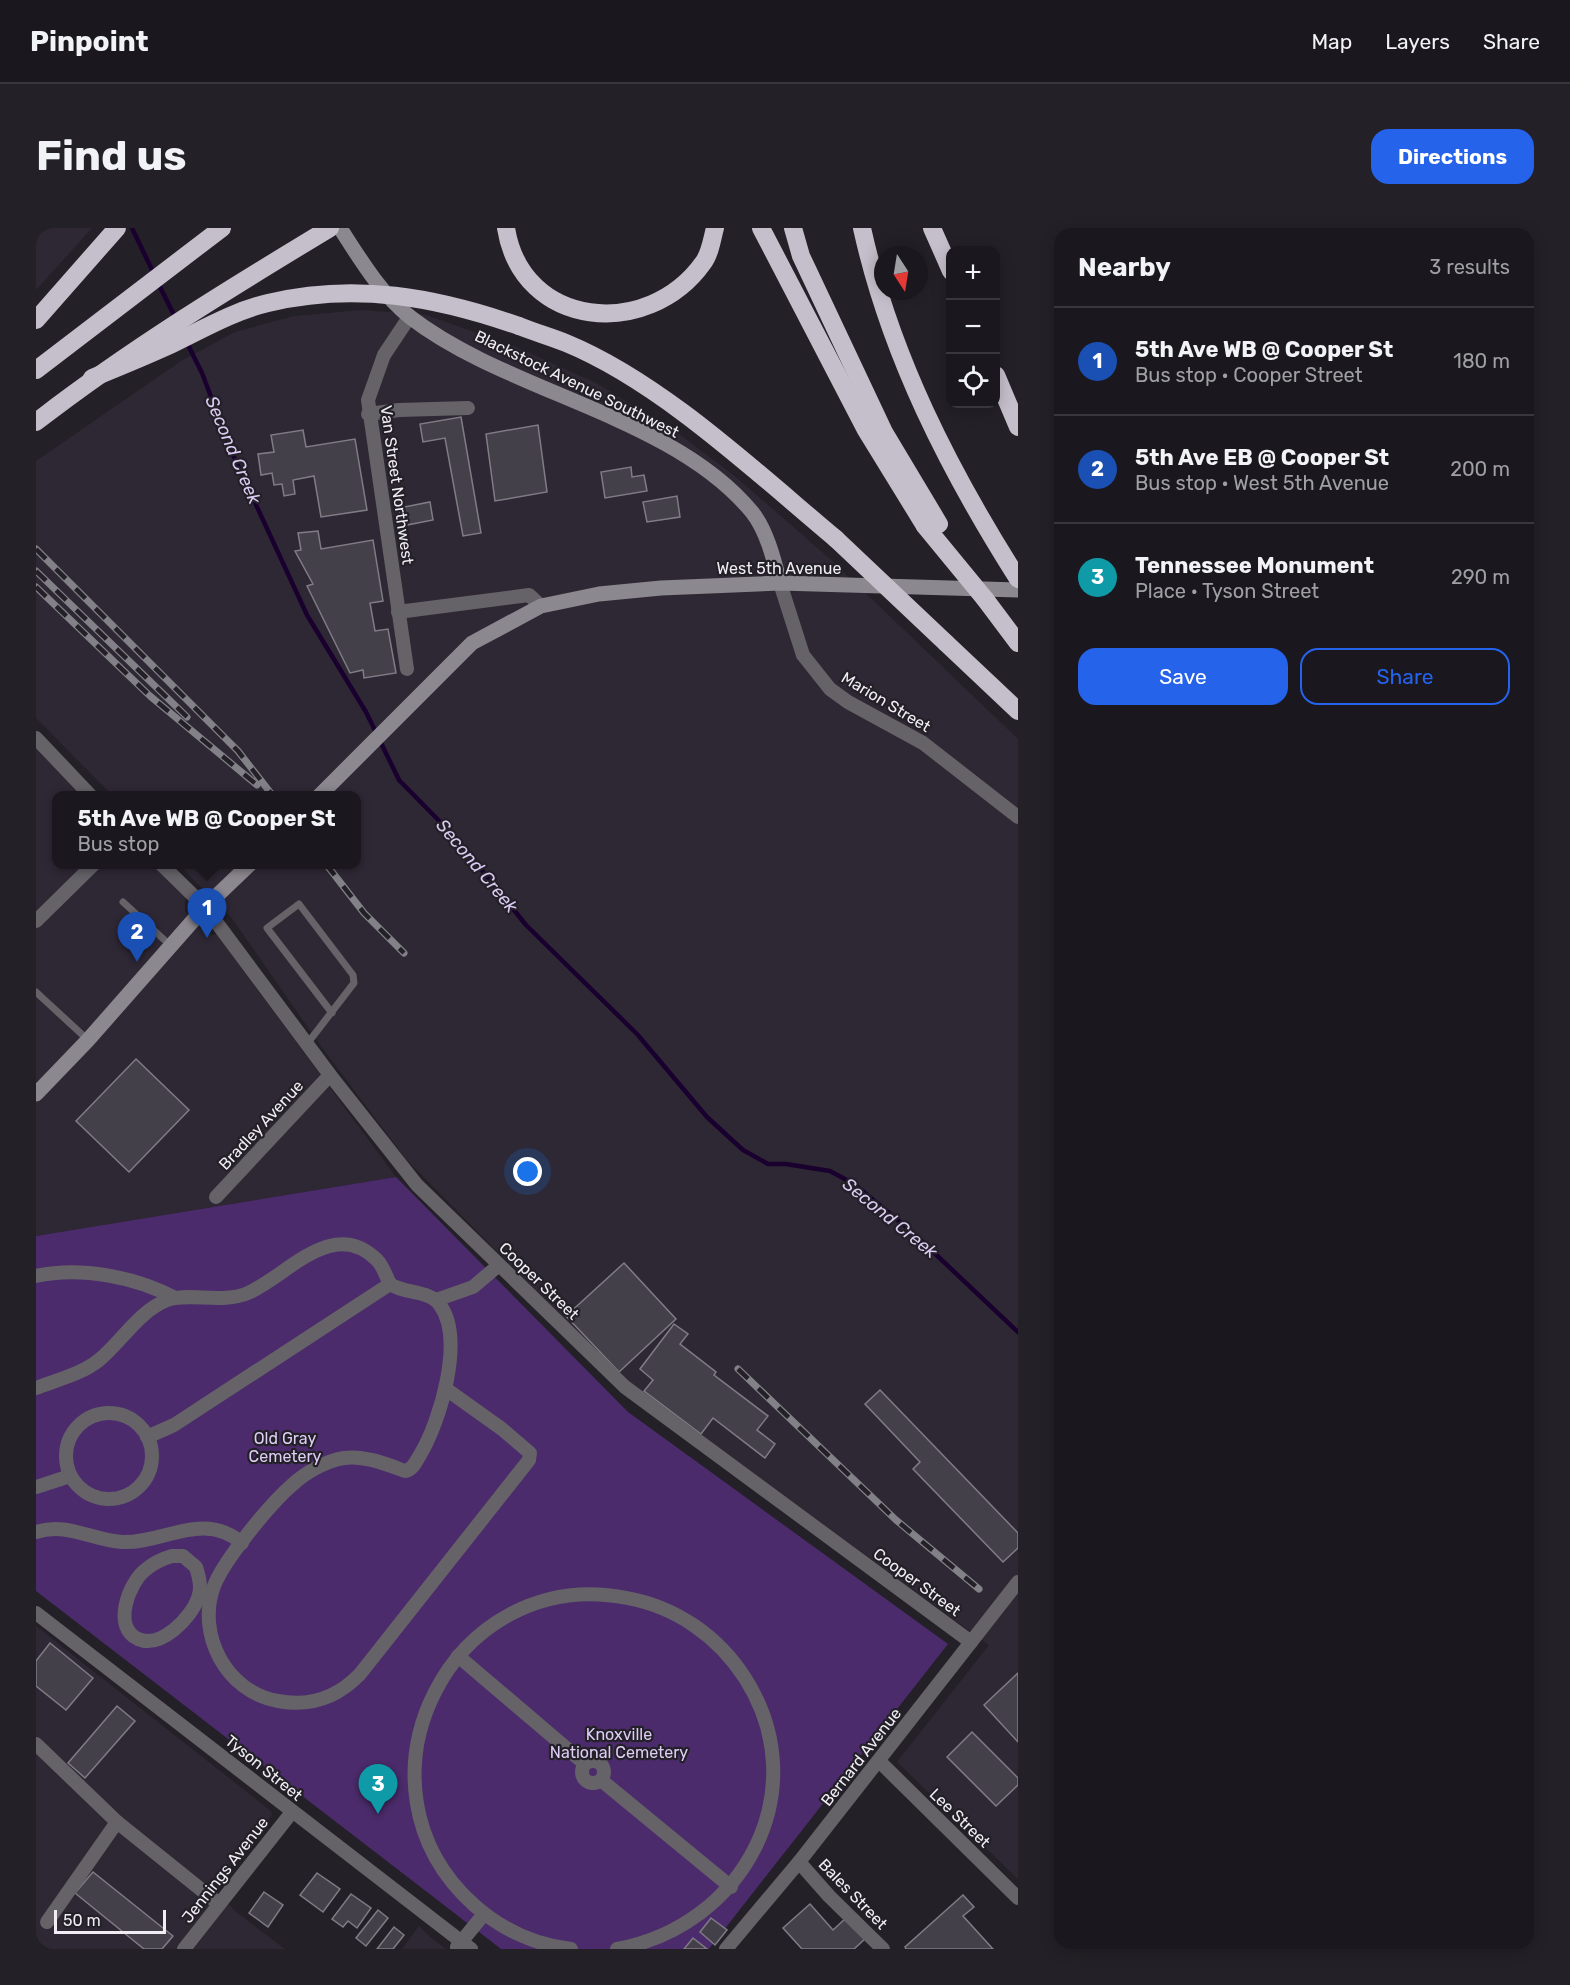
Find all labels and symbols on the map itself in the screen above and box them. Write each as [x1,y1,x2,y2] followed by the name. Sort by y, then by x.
[874,246,928,300] north arrow
[472,326,682,442] street label: Blackstock Avenue Southwest
[200,392,266,508] water label: Second Creek
[376,404,418,566] street label: Van Street Northwest
[717,559,841,578] street label: West 5th Avenue
[838,668,934,736] street label: Marion Street
[431,815,523,918] water label: Second Creek
[188,888,226,938] pin: 1
[118,912,156,962] pin: 2
[215,1076,307,1174] street label: Bradley Avenue
[513,1157,542,1186] your location
[838,1173,942,1263] water label: Second Creek
[495,1238,583,1324] street label: Cooper Street
[249,1429,322,1466] park label: Old Gray Cemetery
[870,1544,964,1620] street label: Cooper Street
[817,1704,905,1810] street label: Bernard Avenue
[550,1725,688,1762] park label: Knoxville National Cemetery
[222,1731,306,1805] street label: Tyson Street
[358,1764,398,1814] pin: 3
[926,1784,994,1852] street label: Lee Street
[178,1813,272,1927] street label: Jennings Avenue
[815,1855,891,1933] street label: Bales Street
[54,1907,166,1934] scale bar

